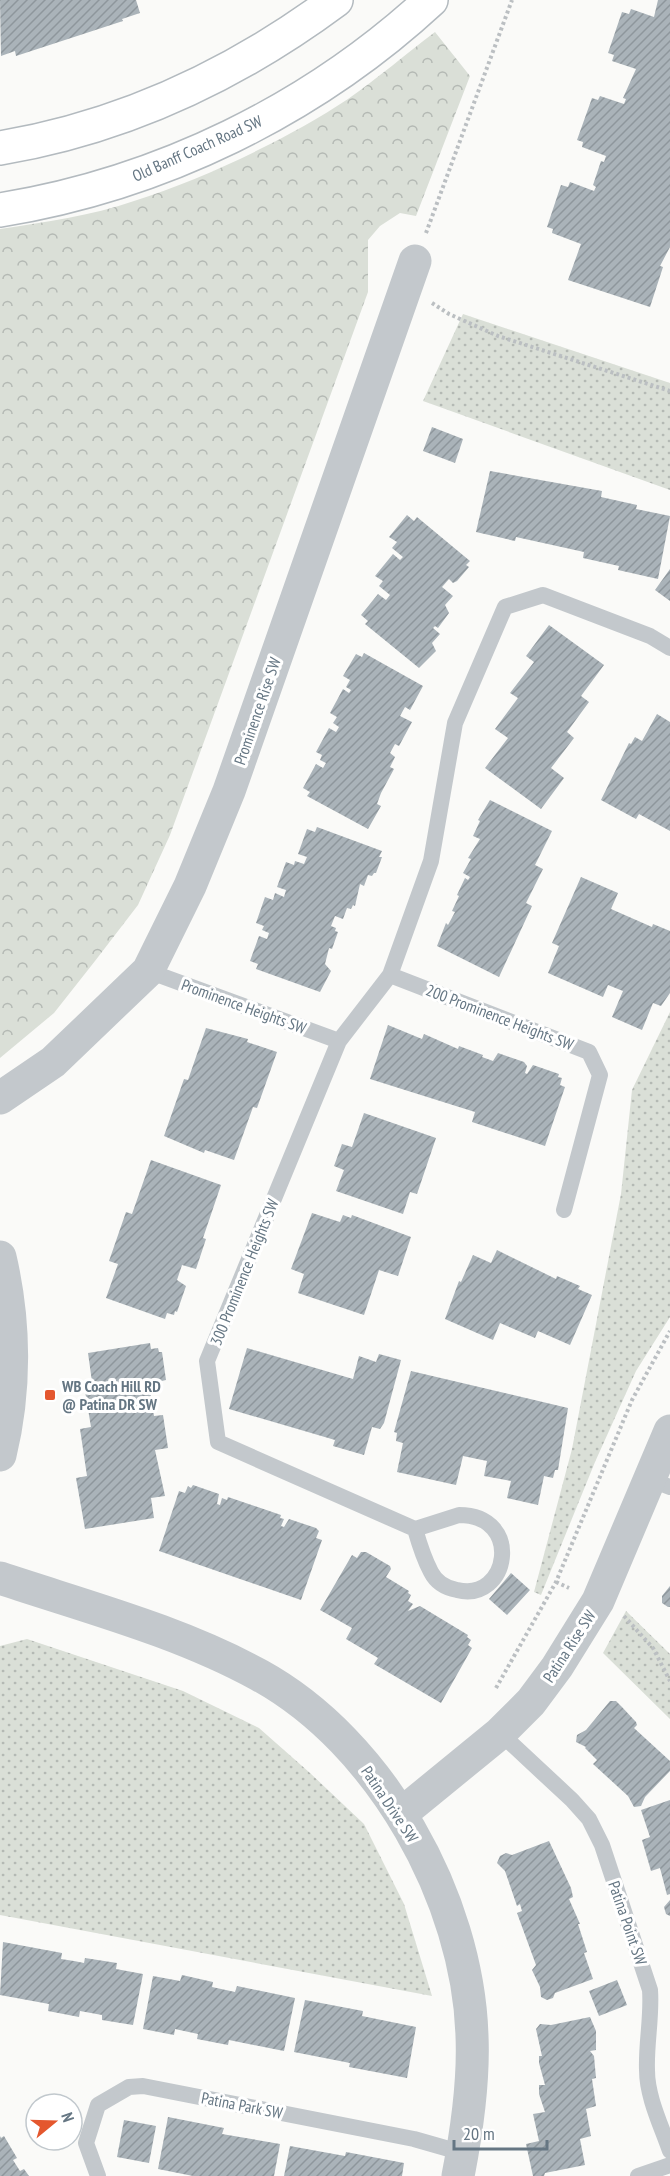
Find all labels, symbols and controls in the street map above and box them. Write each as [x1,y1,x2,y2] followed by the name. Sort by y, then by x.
[129,110,265,186] street label: Old Banff Coach Road SW
[229,654,285,767] street label: Prominence Rise SW
[179,974,309,1038] street label: Prominence Heights SW
[423,980,577,1054] street label: 200 Prominence Heights SW
[205,1195,283,1348] street label: 300 Prominence Heights SW
[61,1376,161,1414] place label: WB Coach Hill RD @ Patina DR SW
[43,1388,57,1402] marker: WB Coach Hill RD @ Patina DR SW
[538,1606,600,1686] street label: Patina Rise SW
[357,1762,423,1846] street label: Patina Drive SW
[604,1878,652,1968] street label: Patina Point SW
[200,2087,285,2123] street label: Patina Park SW
[24,2092,84,2152] north arrow
[57,2110,79,2124] text: N
[454,2113,547,2151] scale bar
[463,2122,495,2145] text: 20 m

